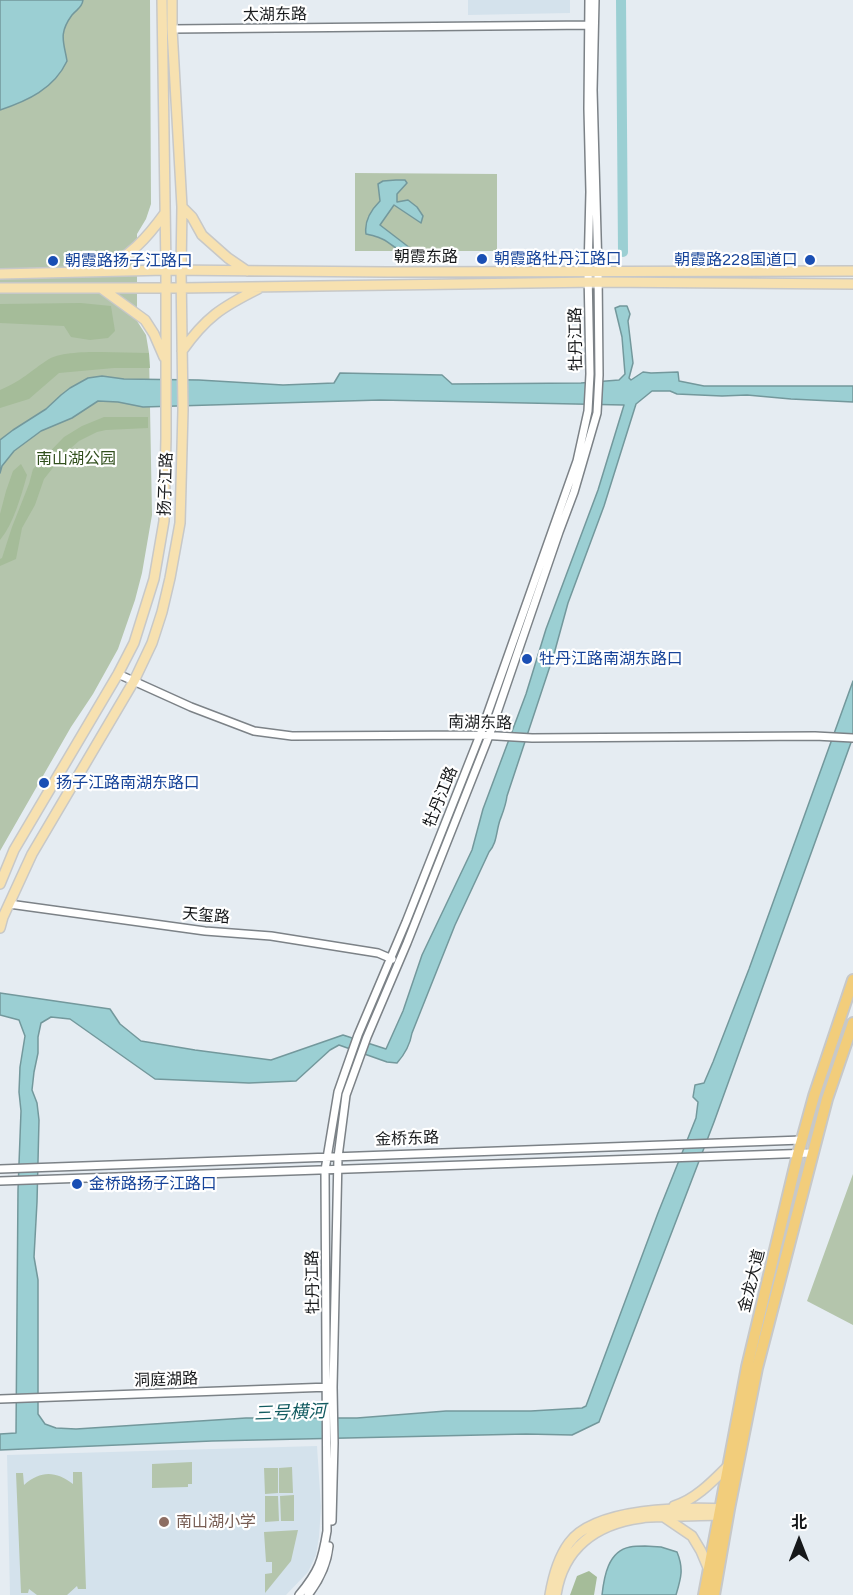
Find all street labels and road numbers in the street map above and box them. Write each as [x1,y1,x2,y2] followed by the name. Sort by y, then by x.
[243,5,307,25] street label: 太湖东路
[394,247,458,267] street label: 朝霞东路
[566,307,586,371] street label: 牡丹江路
[155,452,177,516] street label: 扬子江路
[448,713,512,733] street label: 南湖东路
[420,764,462,830] street label: 牡丹江路
[181,904,231,928] street label: 天玺路
[375,1128,439,1150] street label: 金桥东路
[735,1248,769,1314] street label: 金龙大道
[303,1250,323,1314] street label: 牡丹江路
[134,1369,198,1391] street label: 洞庭湖路

